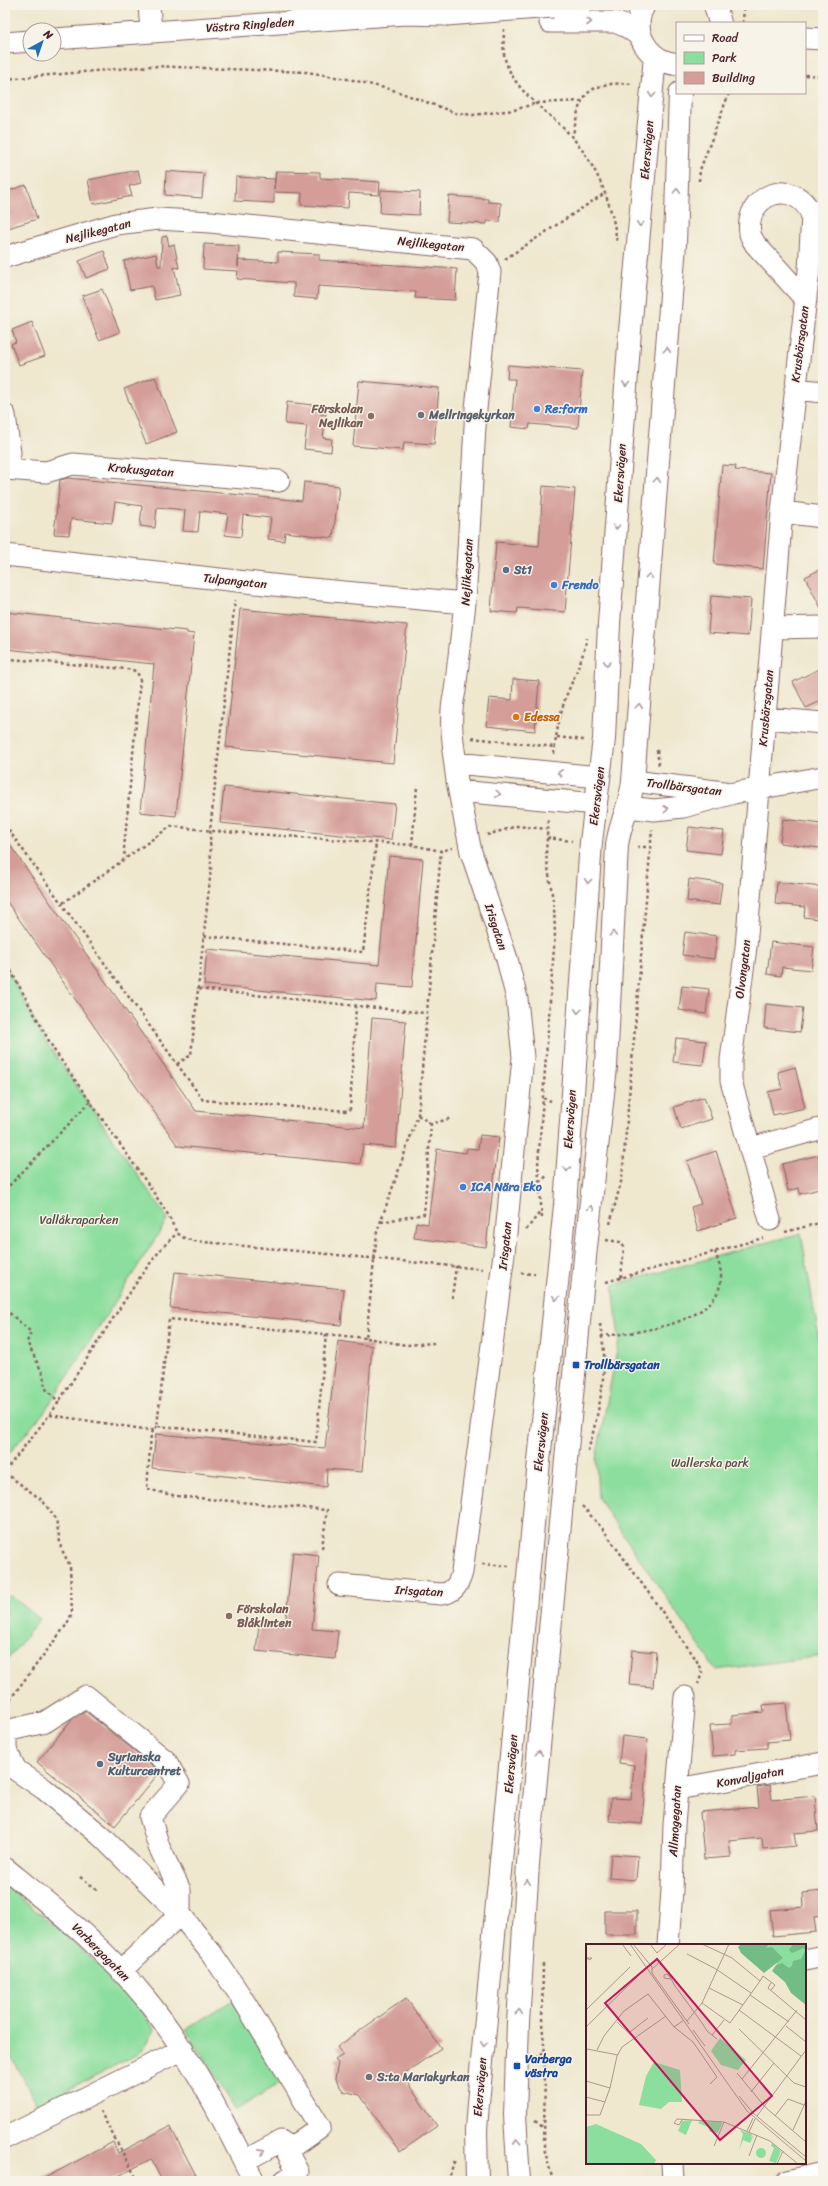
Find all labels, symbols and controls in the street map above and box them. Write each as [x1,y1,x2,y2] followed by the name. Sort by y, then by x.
[205,11,295,39] street label: Västra Ringleden
[586,18,592,26] one-way arrow
[22,22,62,62] north arrow
[676,22,806,94] legend
[38,24,57,45] text: N
[712,27,739,49] text: Road
[712,47,737,69] text: Park
[712,67,755,89] text: Building
[648,92,657,98] one-way arrow
[633,119,661,181] street label: Ekersvägen
[673,188,681,194] one-way arrow
[63,212,134,250] street label: Nejlikegatan
[636,221,645,228] one-way arrow
[396,230,466,258] street label: Nejlikegatan
[784,304,816,383] street label: Krusbärsgatan
[662,347,671,353] one-way arrow
[622,381,631,387] one-way arrow
[311,398,364,434] place label: Förskolan Nejlikan
[544,398,588,420] place label: Re:form
[428,404,515,426] place label: Mellringekyrkan
[532,404,542,414] marker: Re:form
[416,410,426,420] marker: Mellringekyrkan
[366,411,376,421] marker: Förskolan Nejlikan
[607,442,633,503] street label: Ekersvägen
[107,456,175,484] street label: Krokusgatan
[653,477,662,483] one-way arrow
[611,524,620,530] one-way arrow
[454,537,480,606] street label: Nejlikegatan
[513,559,532,581] place label: St1
[501,565,511,575] marker: St1
[202,567,269,595] street label: Tulpangatan
[645,573,654,579] one-way arrow
[561,574,599,596] place label: Frendo
[549,580,559,590] marker: Frendo
[603,660,612,666] one-way arrow
[752,668,780,747] street label: Krusbärsgatan
[634,703,643,709] one-way arrow
[524,706,561,728] place label: Edessa
[511,712,521,722] marker: Edessa
[582,765,612,827] street label: Ekersvägen
[557,769,563,778] one-way arrow
[645,771,723,803] street label: Trollbärsgatan
[495,790,501,799] one-way arrow
[662,804,669,813] one-way arrow
[584,878,593,884] one-way arrow
[478,900,514,954] street label: Irisgatan
[608,931,617,937] one-way arrow
[728,938,758,1000] street label: Olvongatan
[573,1008,582,1014] one-way arrow
[557,1088,583,1149] street label: Ekersvägen
[563,1166,571,1172] one-way arrow
[470,1176,543,1198] place label: ICA Nära Eko
[458,1182,468,1192] marker: ICA Nära Eko
[586,1205,595,1211] one-way arrow
[40,1209,119,1231] park label: Vallåkraparken
[491,1220,519,1272] street label: Irisgatan
[552,1295,561,1301] one-way arrow
[584,1354,660,1376] place label: Trollbärsgatan
[571,1360,581,1370] marker: Trollbärsgatan
[527,1411,555,1473] street label: Ekersvägen
[671,1452,750,1474] park label: Wallerska park
[393,1579,444,1603] street label: Irisgatan
[236,1598,292,1634] place label: Förskolan Blåklinten
[224,1611,234,1621] marker: Förskolan Blåklinten
[497,1733,525,1795] street label: Ekersvägen
[107,1746,182,1782] place label: Syrianska Kulturcentret
[534,1750,543,1756] one-way arrow
[95,1759,105,1769] marker: Syrianska Kulturcentret
[714,1760,786,1794] street label: Konvaljgatan
[662,1784,688,1858] street label: Allmogegatan
[523,1879,532,1885] one-way arrow
[66,1917,136,1987] street label: Varbergagatan
[586,1944,806,2164] inset map
[515,2009,523,2015] one-way arrow
[480,2041,489,2047] one-way arrow
[525,2048,573,2084] place label: Varberga västra
[466,2056,494,2118] street label: Ekersvägen
[512,2061,522,2071] marker: Varberga västra
[376,2066,470,2088] place label: S:ta Mariakyrkan
[364,2072,374,2082] marker: S:ta Mariakyrkan
[512,2139,521,2145] one-way arrow
[258,2148,265,2155] one-way arrow

